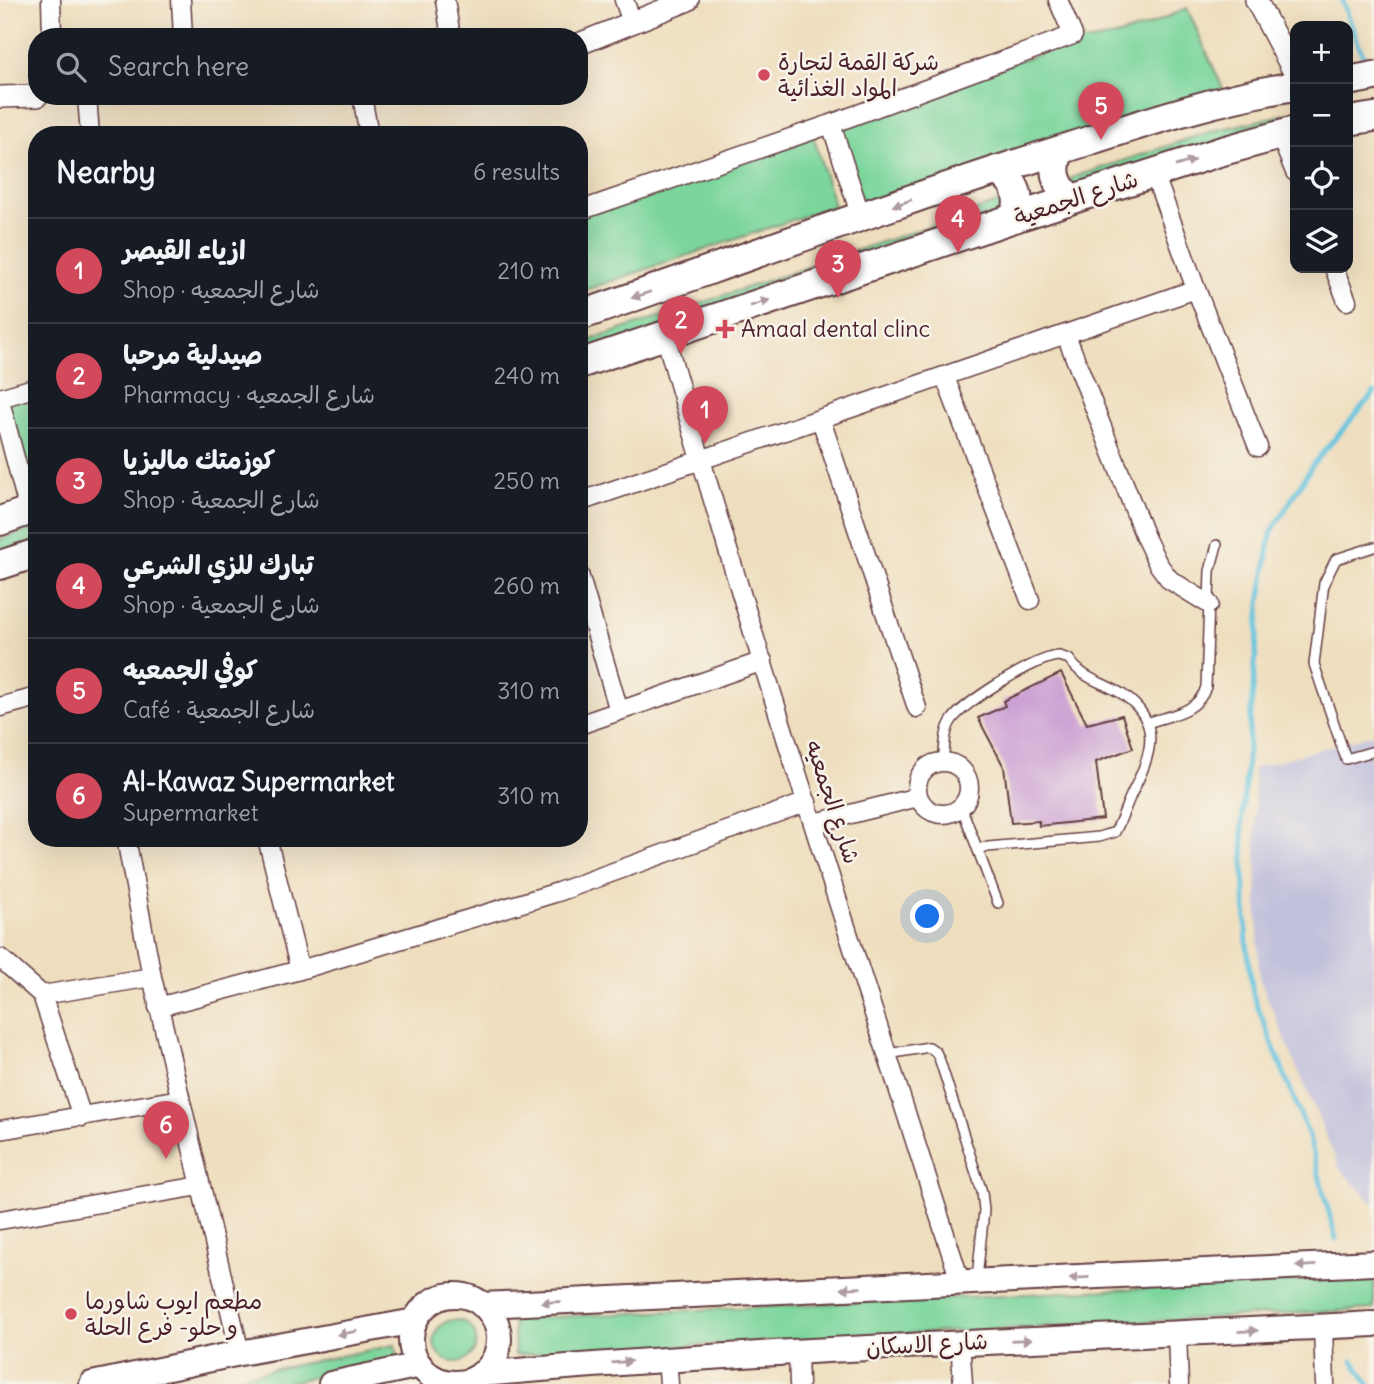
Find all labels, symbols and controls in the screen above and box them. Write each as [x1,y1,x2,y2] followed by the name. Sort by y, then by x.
[1290,21,1353,273] map controls
[1290,21,1353,84] button: +
[28,28,588,105] search box
[778,47,939,102] place label: شركة القمة لتجارة المواد الغذائية
[52,48,90,86] icon: search
[108,50,249,83] text: Search here
[756,67,772,83] marker: شركة القمة لتجارة المواد الغذائية
[1078,82,1124,140] pin: 5
[1290,84,1353,147] button: −
[1290,147,1353,210] button: locate
[56,153,156,191] text: Nearby
[473,157,560,186] text: 6 results
[1175,157,1196,168] one-way arrow
[1010,164,1142,233] street label: شارع الجمعية
[935,195,981,253] pin: 4
[891,198,912,209] one-way arrow
[1290,210,1353,273] button: layers
[123,233,246,266] text: ازياء القيصر
[815,240,861,298] pin: 3
[74,256,84,285] text: 1
[497,256,560,285] text: 210 m
[123,275,320,304] text: Shop · شارع الجمعيه
[630,290,651,301] one-way arrow
[658,296,704,354] pin: 2
[750,297,771,308] one-way arrow
[741,314,930,343] place label: Amaal dental clinc
[715,319,735,339] marker: Amaal dental clinc
[123,338,263,371] text: صيدلية مرحبا
[73,361,85,390] text: 2
[494,361,560,390] text: 240 m
[123,380,375,409] text: Pharmacy · شارع الجمعيه
[682,386,728,444] pin: 1
[123,443,275,476] text: كوزمتك ماليزيا
[72,466,86,495] text: 3
[493,466,560,495] text: 250 m
[123,485,320,514] text: Shop · شارع الجمعية
[123,548,313,581] text: تبارك للزي الشرعي
[72,571,86,600] text: 4
[493,571,560,600] text: 260 m
[123,590,320,619] text: Shop · شارع الجمعية
[123,653,258,686] text: كوفي الجمعيه
[72,676,86,705] text: 5
[497,676,560,705] text: 310 m
[123,695,315,724] text: Café · شارع الجمعية
[798,736,867,868] street label: شارع الجمعيه
[123,765,394,798] text: Al-Kawaz Supermarket
[72,781,86,810] text: 6
[497,781,560,810] text: 310 m
[123,798,259,827] text: Supermarket
[910,899,944,933] your location
[143,1101,189,1159] pin: 6
[1295,1261,1317,1272] one-way arrow
[1067,1273,1089,1284] one-way arrow
[840,1283,862,1294] one-way arrow
[85,1286,262,1343] place label: مطعم ايوب شاورما و حلو- فرع الحلة
[539,1296,561,1307] one-way arrow
[63,1306,79,1322] marker: مطعم ايوب شاورما و حلو- فرع الحلة
[1237,1325,1259,1336] one-way arrow
[865,1326,989,1363] street label: شارع الاسكان
[336,1328,358,1339] one-way arrow
[1010,1334,1032,1346] one-way arrow
[611,1356,633,1367] one-way arrow

